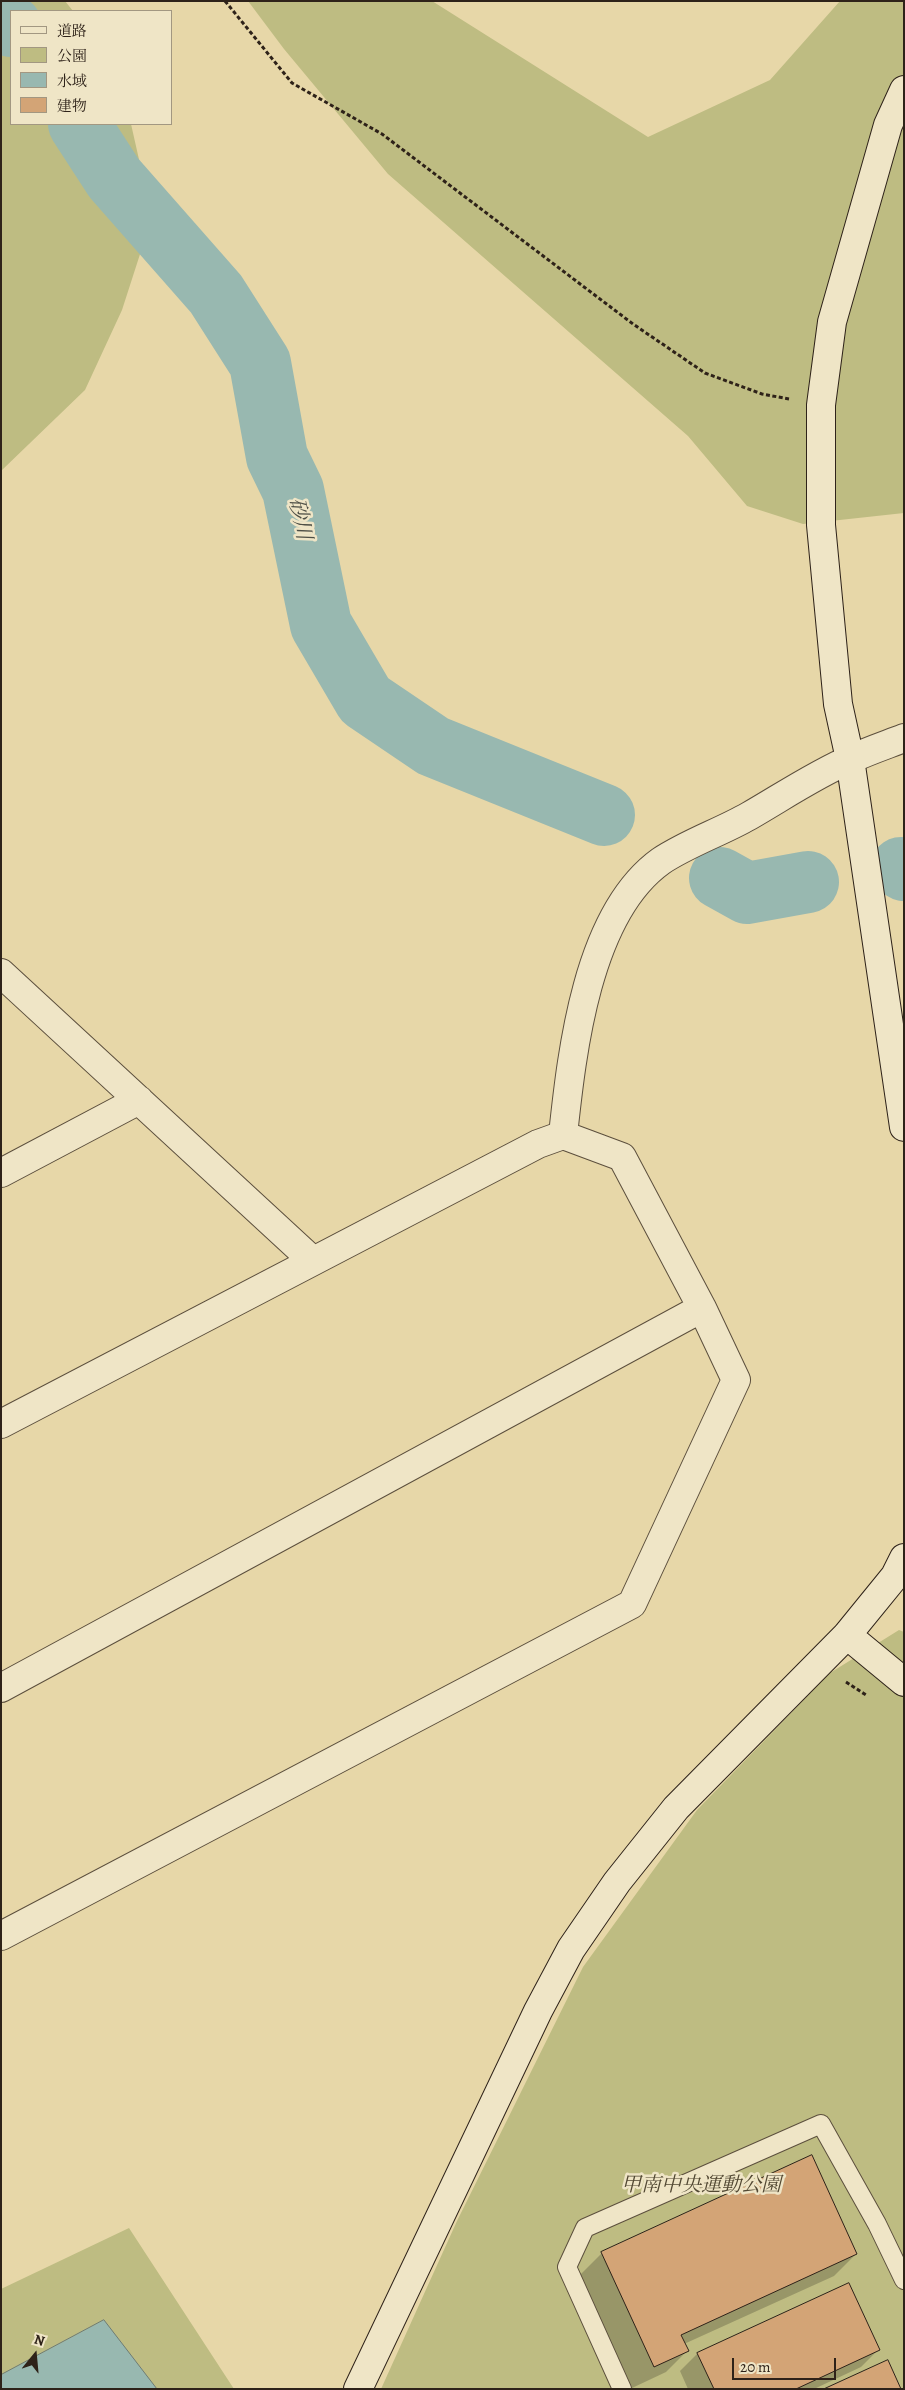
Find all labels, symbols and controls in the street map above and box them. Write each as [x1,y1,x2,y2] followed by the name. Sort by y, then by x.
[10,10,172,125] legend
[57,21,87,41] text: 道路
[57,46,87,66] text: 公園
[57,71,87,91] text: 水域
[57,96,87,116] text: 建物
[282,496,316,542] water label: 砂川
[621,2174,781,2198] park label: 甲南中央運動公園
[10,2330,60,2380] north arrow
[32,2330,47,2351] text: N
[735,2348,839,2380] scale bar
[740,2357,771,2377] text: 20 m

